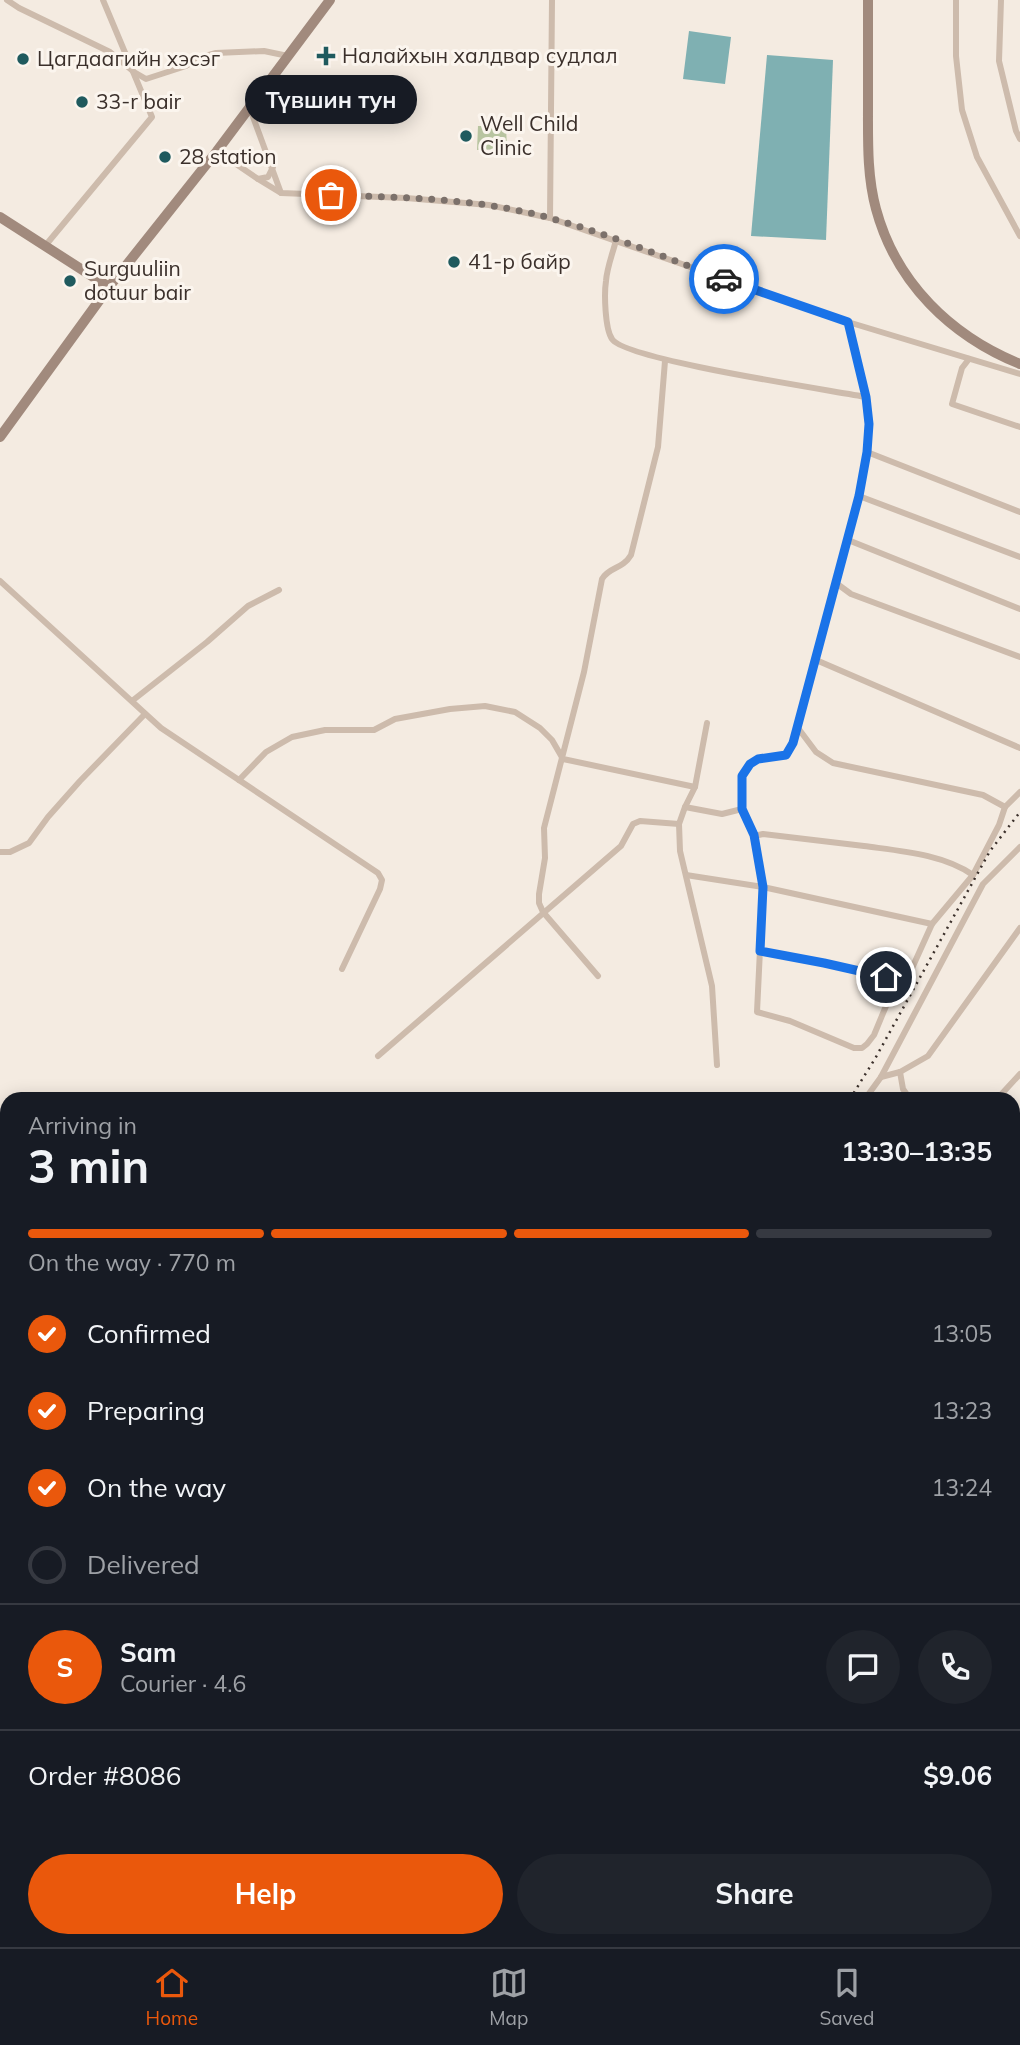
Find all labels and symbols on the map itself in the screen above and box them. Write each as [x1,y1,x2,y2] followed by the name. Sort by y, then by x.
[342,42,618,68] place label: Налайхын халдвар судлал
[37,45,221,71] place label: Цагдаагийн хэсэг
[316,46,336,66] marker: Налайхын халдвар судлал
[15,51,31,67] marker: Цагдаагийн хэсэг
[245,76,417,125] callout: Түвшин тун
[96,88,181,114] place label: 33-r bair
[74,94,90,110] marker: 33-r bair
[480,110,578,160] place label: Well Child Clinic
[458,128,474,144] marker: Well Child Clinic
[179,143,277,169] place label: 28 station
[157,149,173,165] marker: 28 station
[301,165,361,225] pin
[689,244,759,314] courier
[468,248,571,274] place label: 41-р байр
[446,254,462,270] marker: 41-р байр
[84,255,191,305] place label: Surguuliin dotuur bair
[62,273,78,289] marker: Surguuliin dotuur bair
[856,947,916,1007] pin

